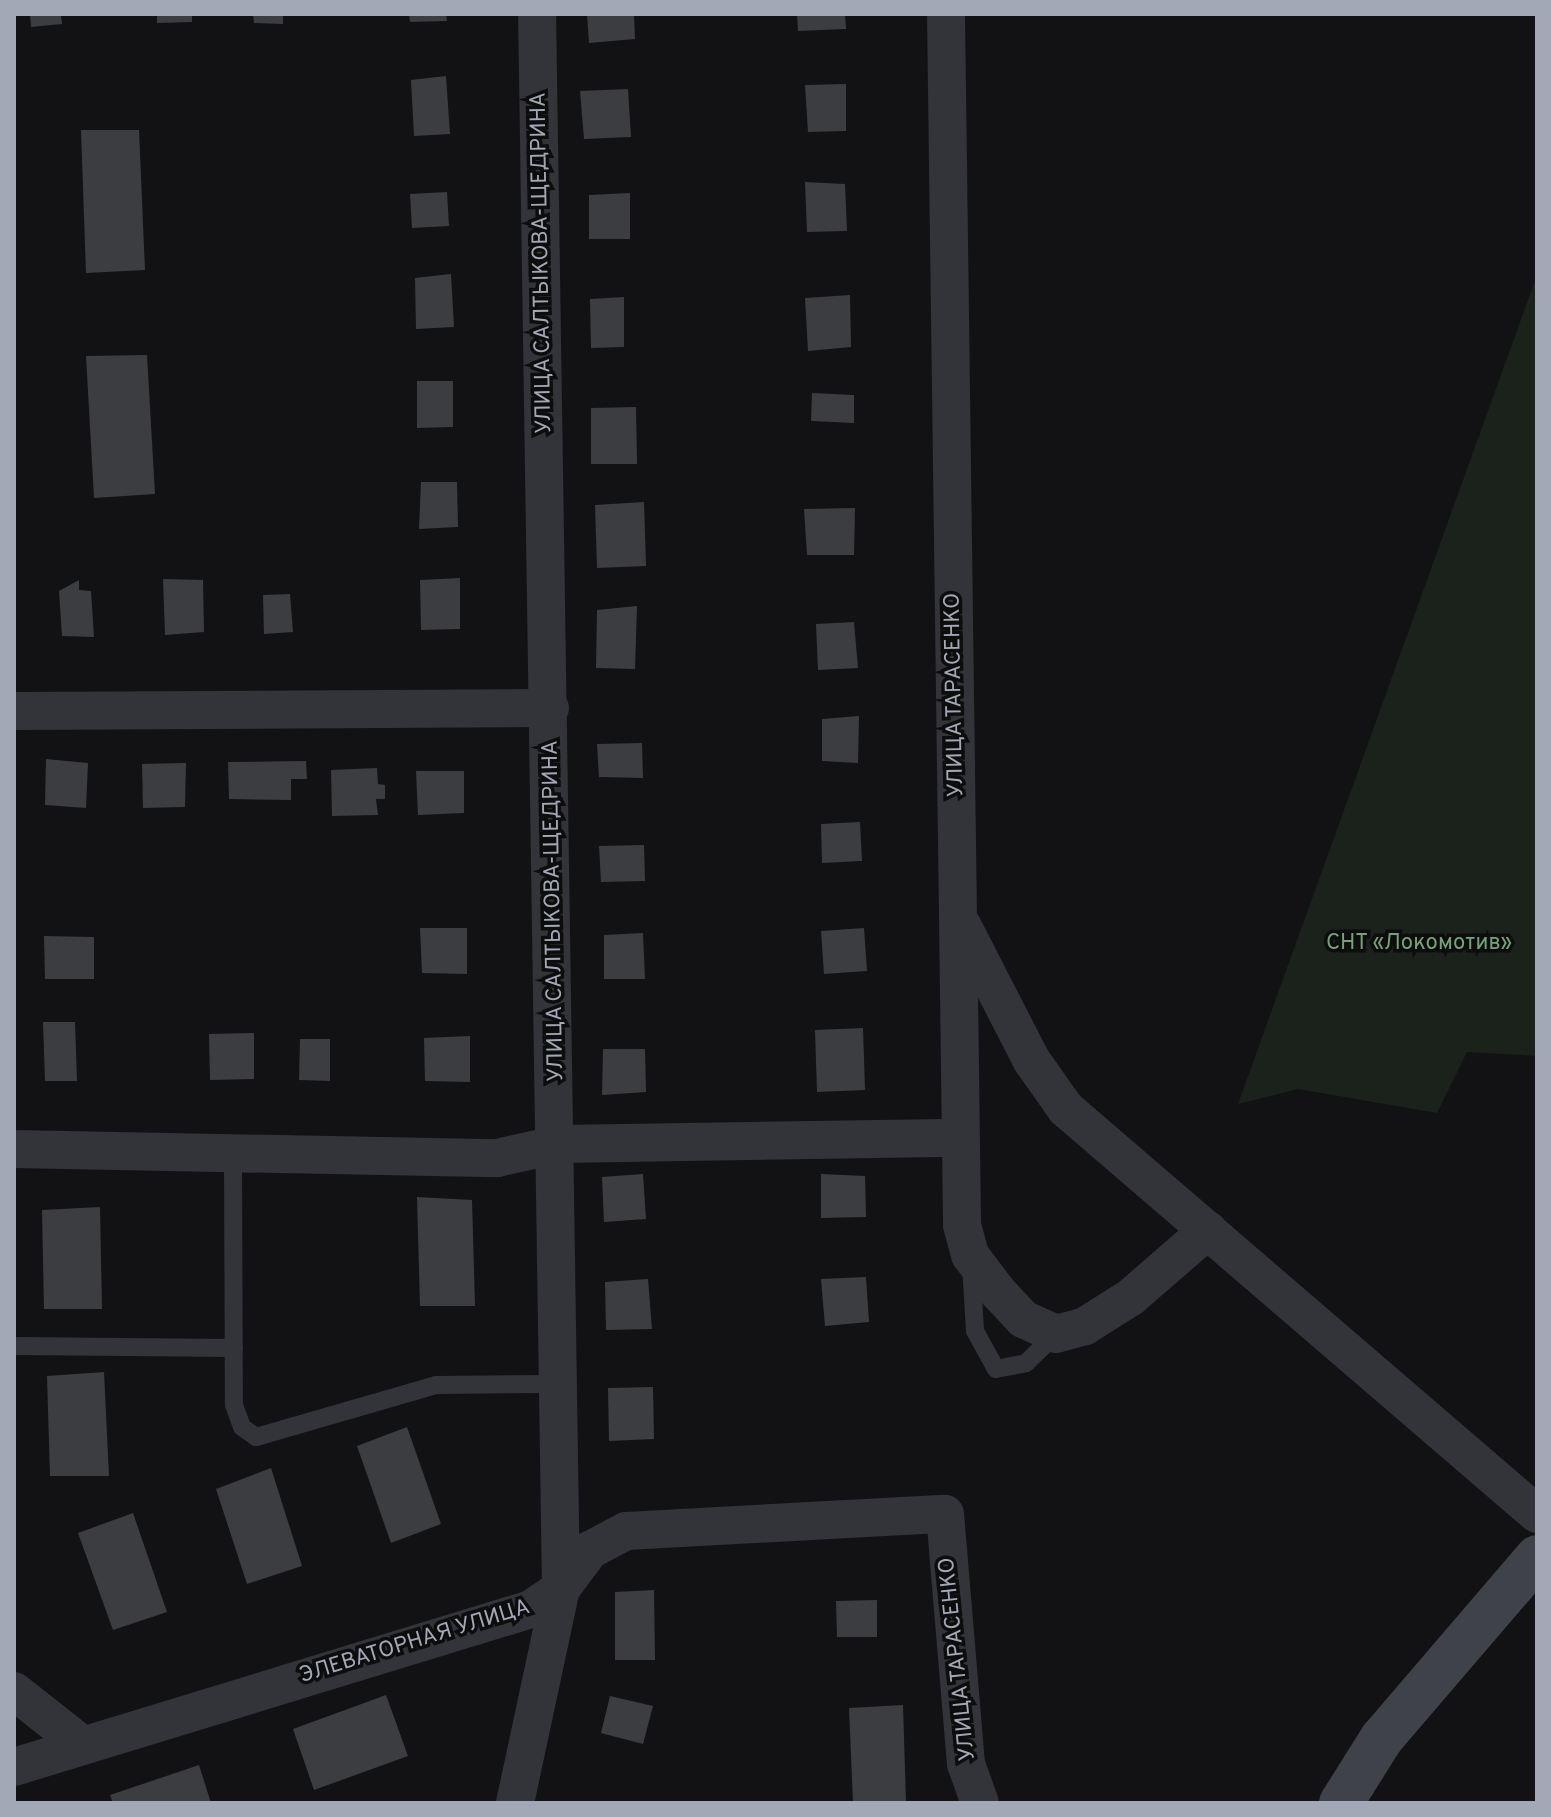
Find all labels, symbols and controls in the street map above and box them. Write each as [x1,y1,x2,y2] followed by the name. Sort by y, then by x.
[526,91,558,435] street label: УЛИЦА САЛТЫКОВА-ЩЕДРИНА
[940,592,970,798] street label: УЛИЦА ТАРАСЕНКО
[538,739,570,1083] street label: УЛИЦА САЛТЫКОВА-ЩЕДРИНА
[1325,931,1513,957] park label: СНТ «Локомотив»
[934,1555,982,1763] street label: УЛИЦА ТАРАСЕНКО
[297,1594,533,1690] street label: ЭЛЕВАТОРНАЯ УЛИЦА

